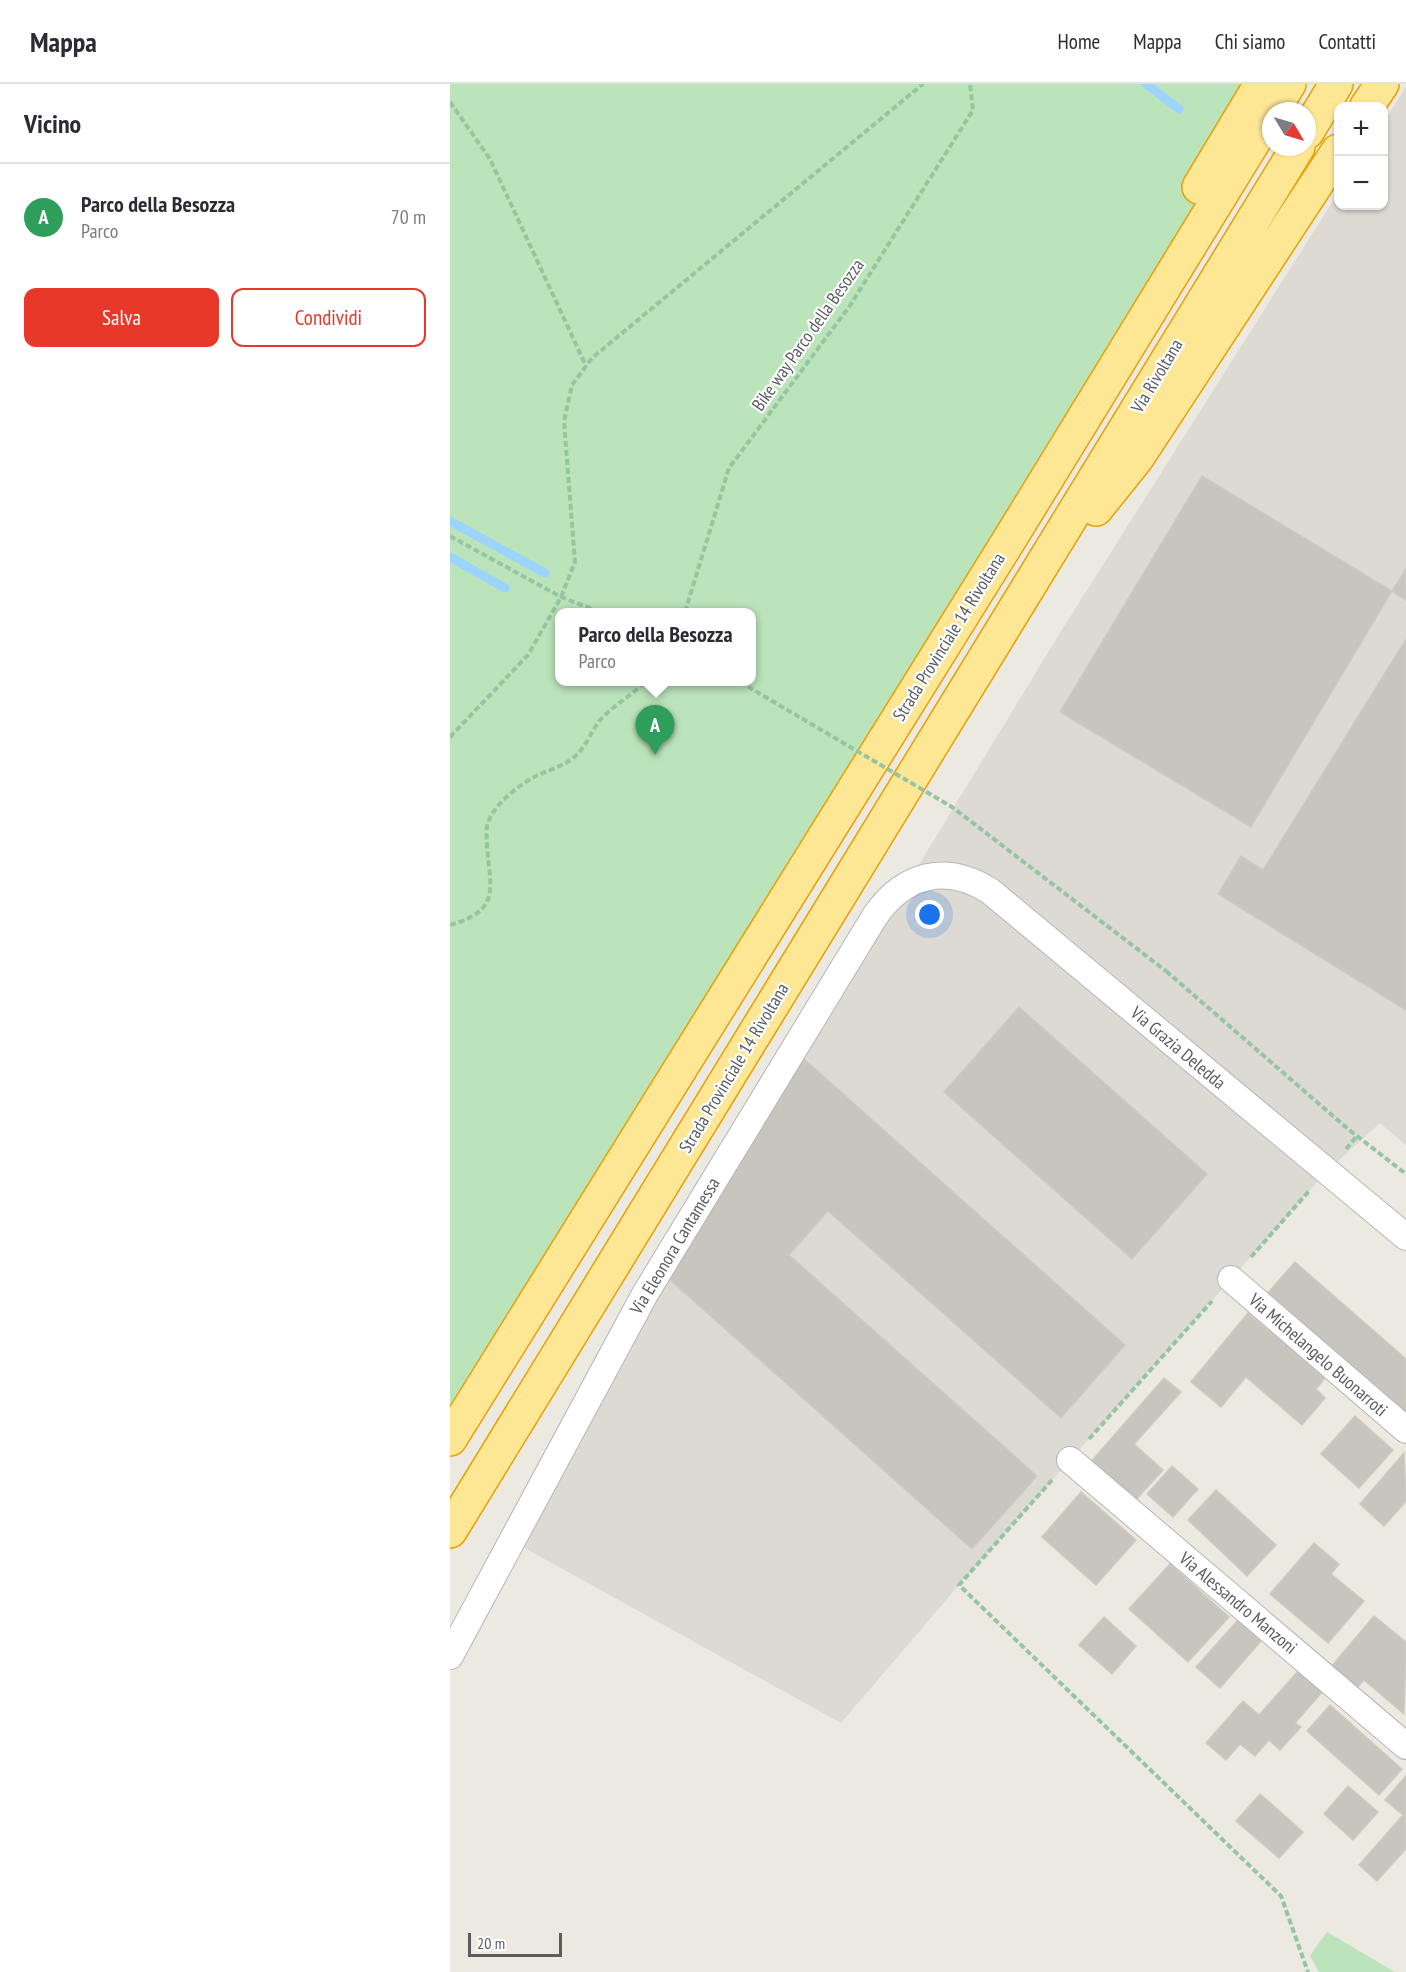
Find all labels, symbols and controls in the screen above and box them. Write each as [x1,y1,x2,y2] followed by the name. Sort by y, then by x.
[30,23,97,60] text: Mappa
[1058,28,1100,55] text: Home
[1133,28,1182,55] text: Mappa
[1215,28,1285,55] text: Chi siamo
[1318,28,1376,55] text: Contatti
[1262,102,1316,156] north arrow
[1334,102,1388,210] map controls
[1334,102,1388,156] button: +
[24,107,81,140] text: Vicino
[1334,156,1388,210] button: −
[81,190,235,218] text: Parco della Besozza
[38,204,49,230] text: A
[391,204,426,230] text: 70 m
[81,218,118,244] text: Parco
[747,254,869,415] street label: Bike way Parco della Besozza
[24,288,219,347] button: Salva
[231,288,426,347] button: Condividi
[1125,335,1188,418] street label: Via Rivoltana
[887,548,1010,725] street label: Strada Provinciale 14 Rivoltana
[555,608,756,686] popup
[578,620,733,648] text: Parco della Besozza
[578,648,616,674] text: Parco
[636,706,674,755] pin: A
[915,900,944,929] your location
[674,979,793,1157] street label: Strada Provinciale 14 Rivoltana
[1125,1001,1231,1094] street label: Via Grazia Deledda
[624,1173,725,1319] street label: Via Eleonora Cantamessa
[1243,1287,1392,1421] street label: Via Michelangelo Buonarroti
[1174,1546,1302,1659] street label: Via Alessandro Manzoni
[468,1930,562,1958] scale bar
[477,1933,505,1953] text: 20 m

